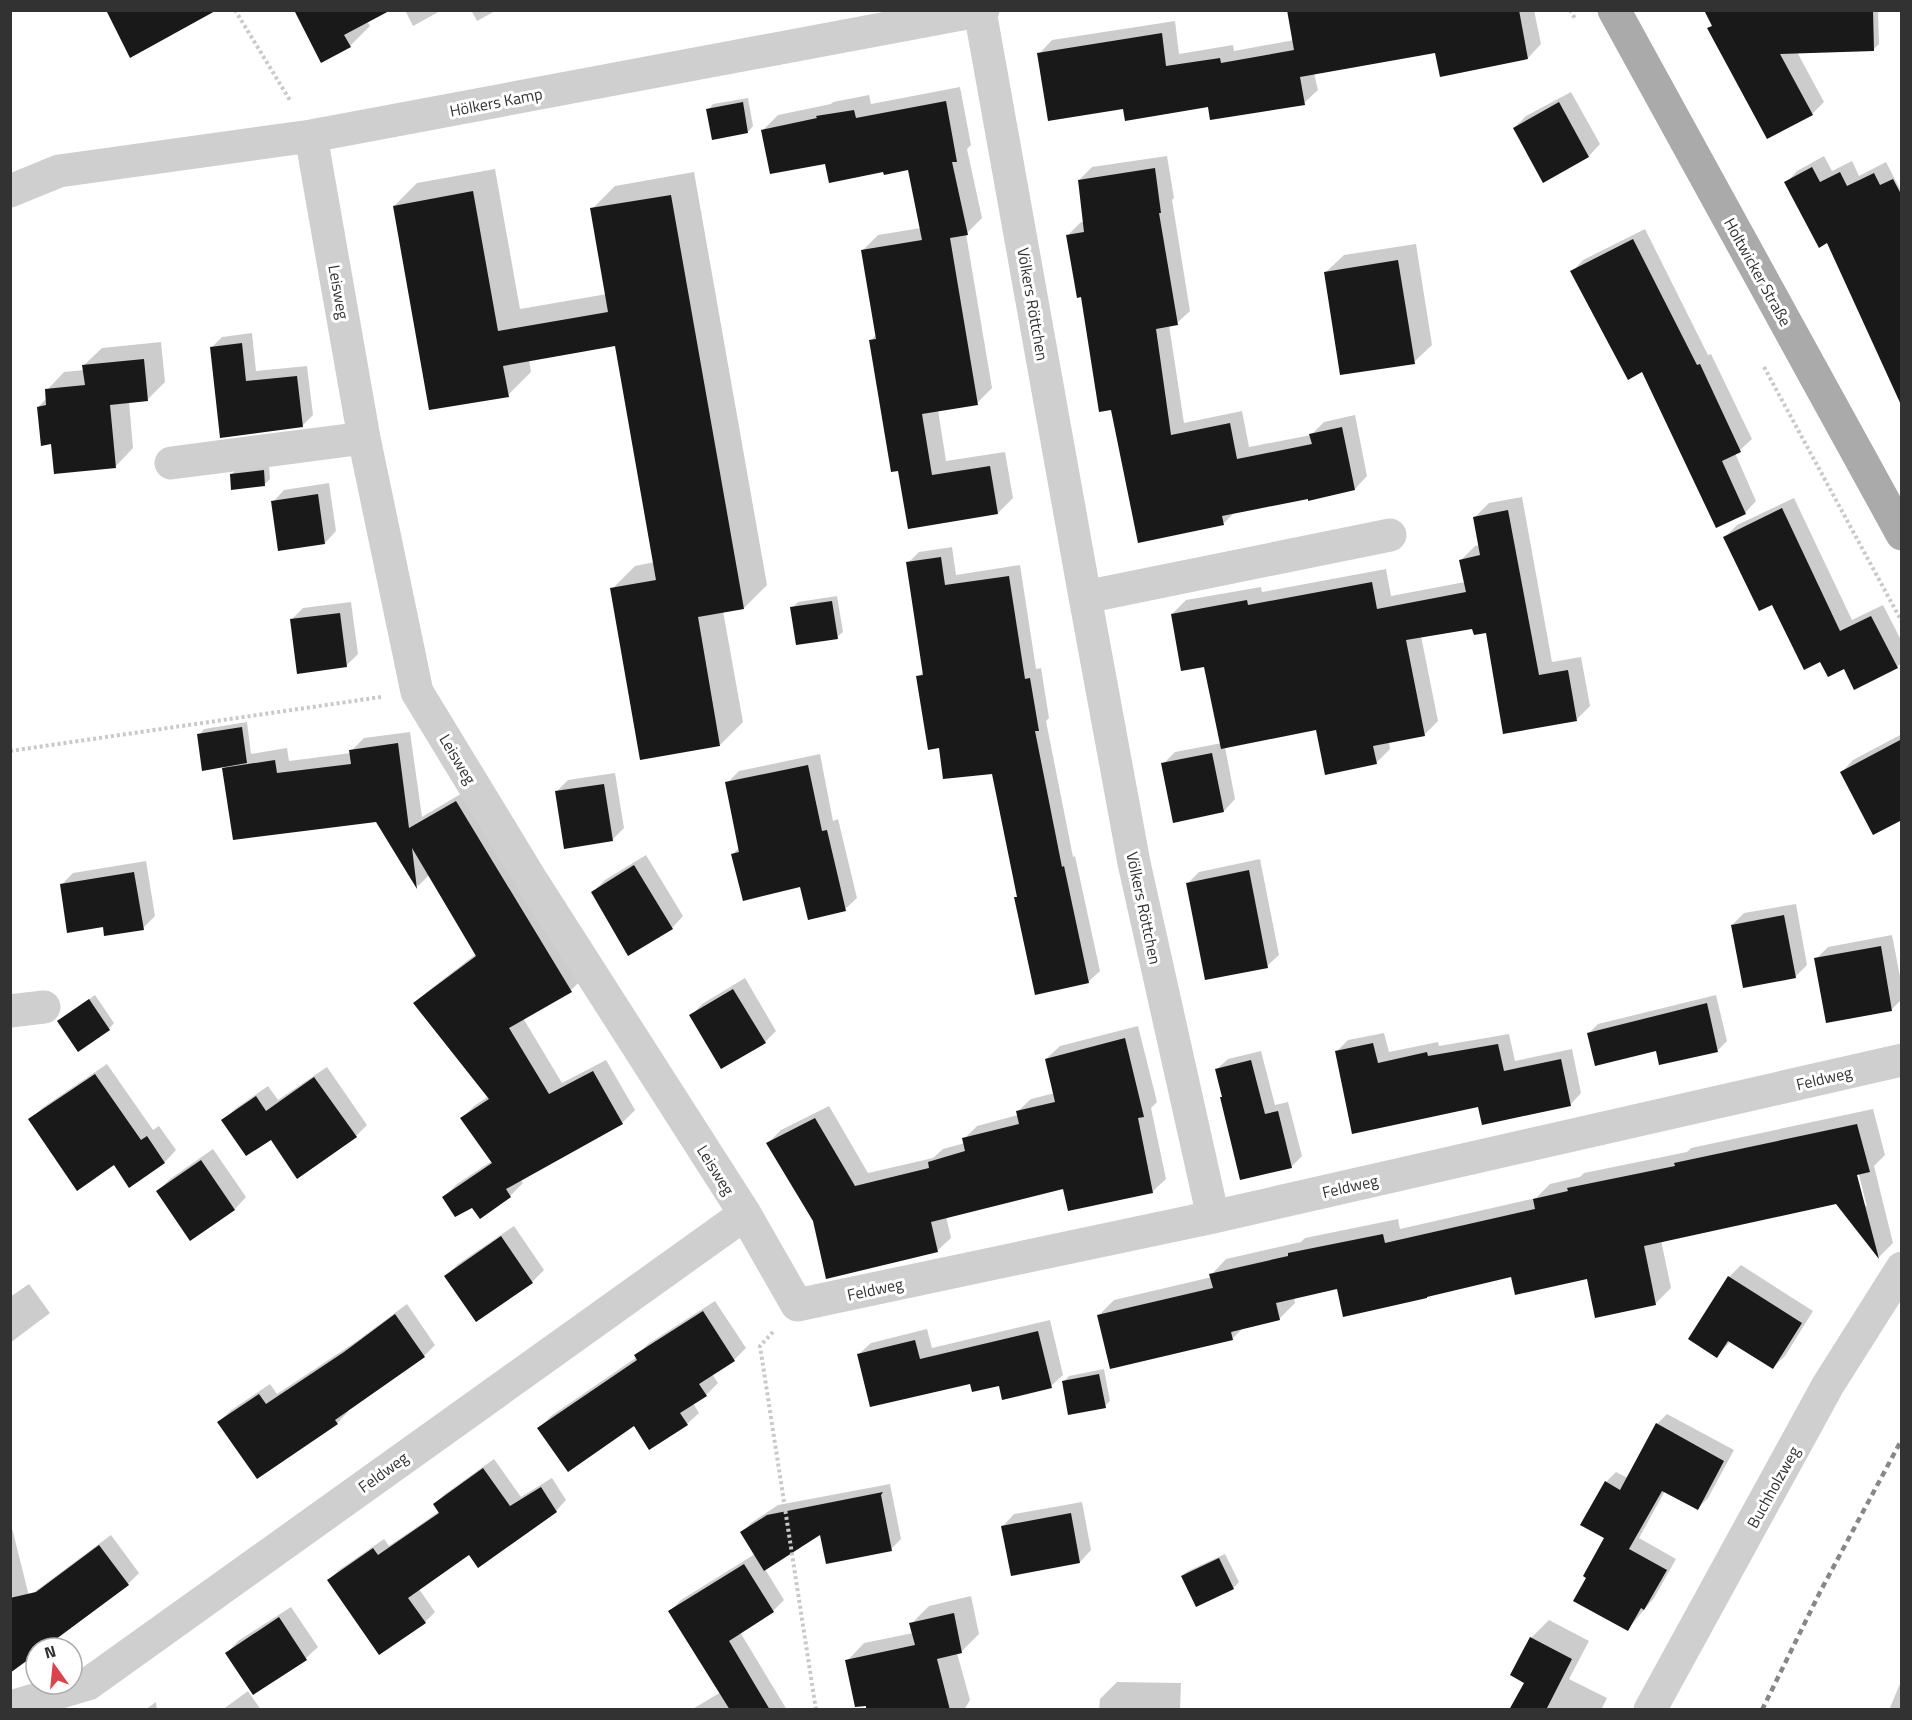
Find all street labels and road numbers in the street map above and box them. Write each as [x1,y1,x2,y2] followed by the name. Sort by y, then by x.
[448,81,544,123] street label: Hölkers Kamp
[1718,213,1798,331] street label: Holtwicker Straße
[1011,246,1055,362] street label: Völkers Röttchen
[322,263,356,321] street label: Leisweg
[434,729,482,789] street label: Leisweg
[1120,849,1168,967] street label: Völkers Röttchen
[1794,1060,1854,1096] street label: Feldweg
[691,1140,741,1200] street label: Leisweg
[1320,1168,1380,1204] street label: Feldweg
[845,1271,905,1307] street label: Feldweg
[1741,1442,1805,1532] street label: Buchholzweg
[353,1446,413,1498] street label: Feldweg

